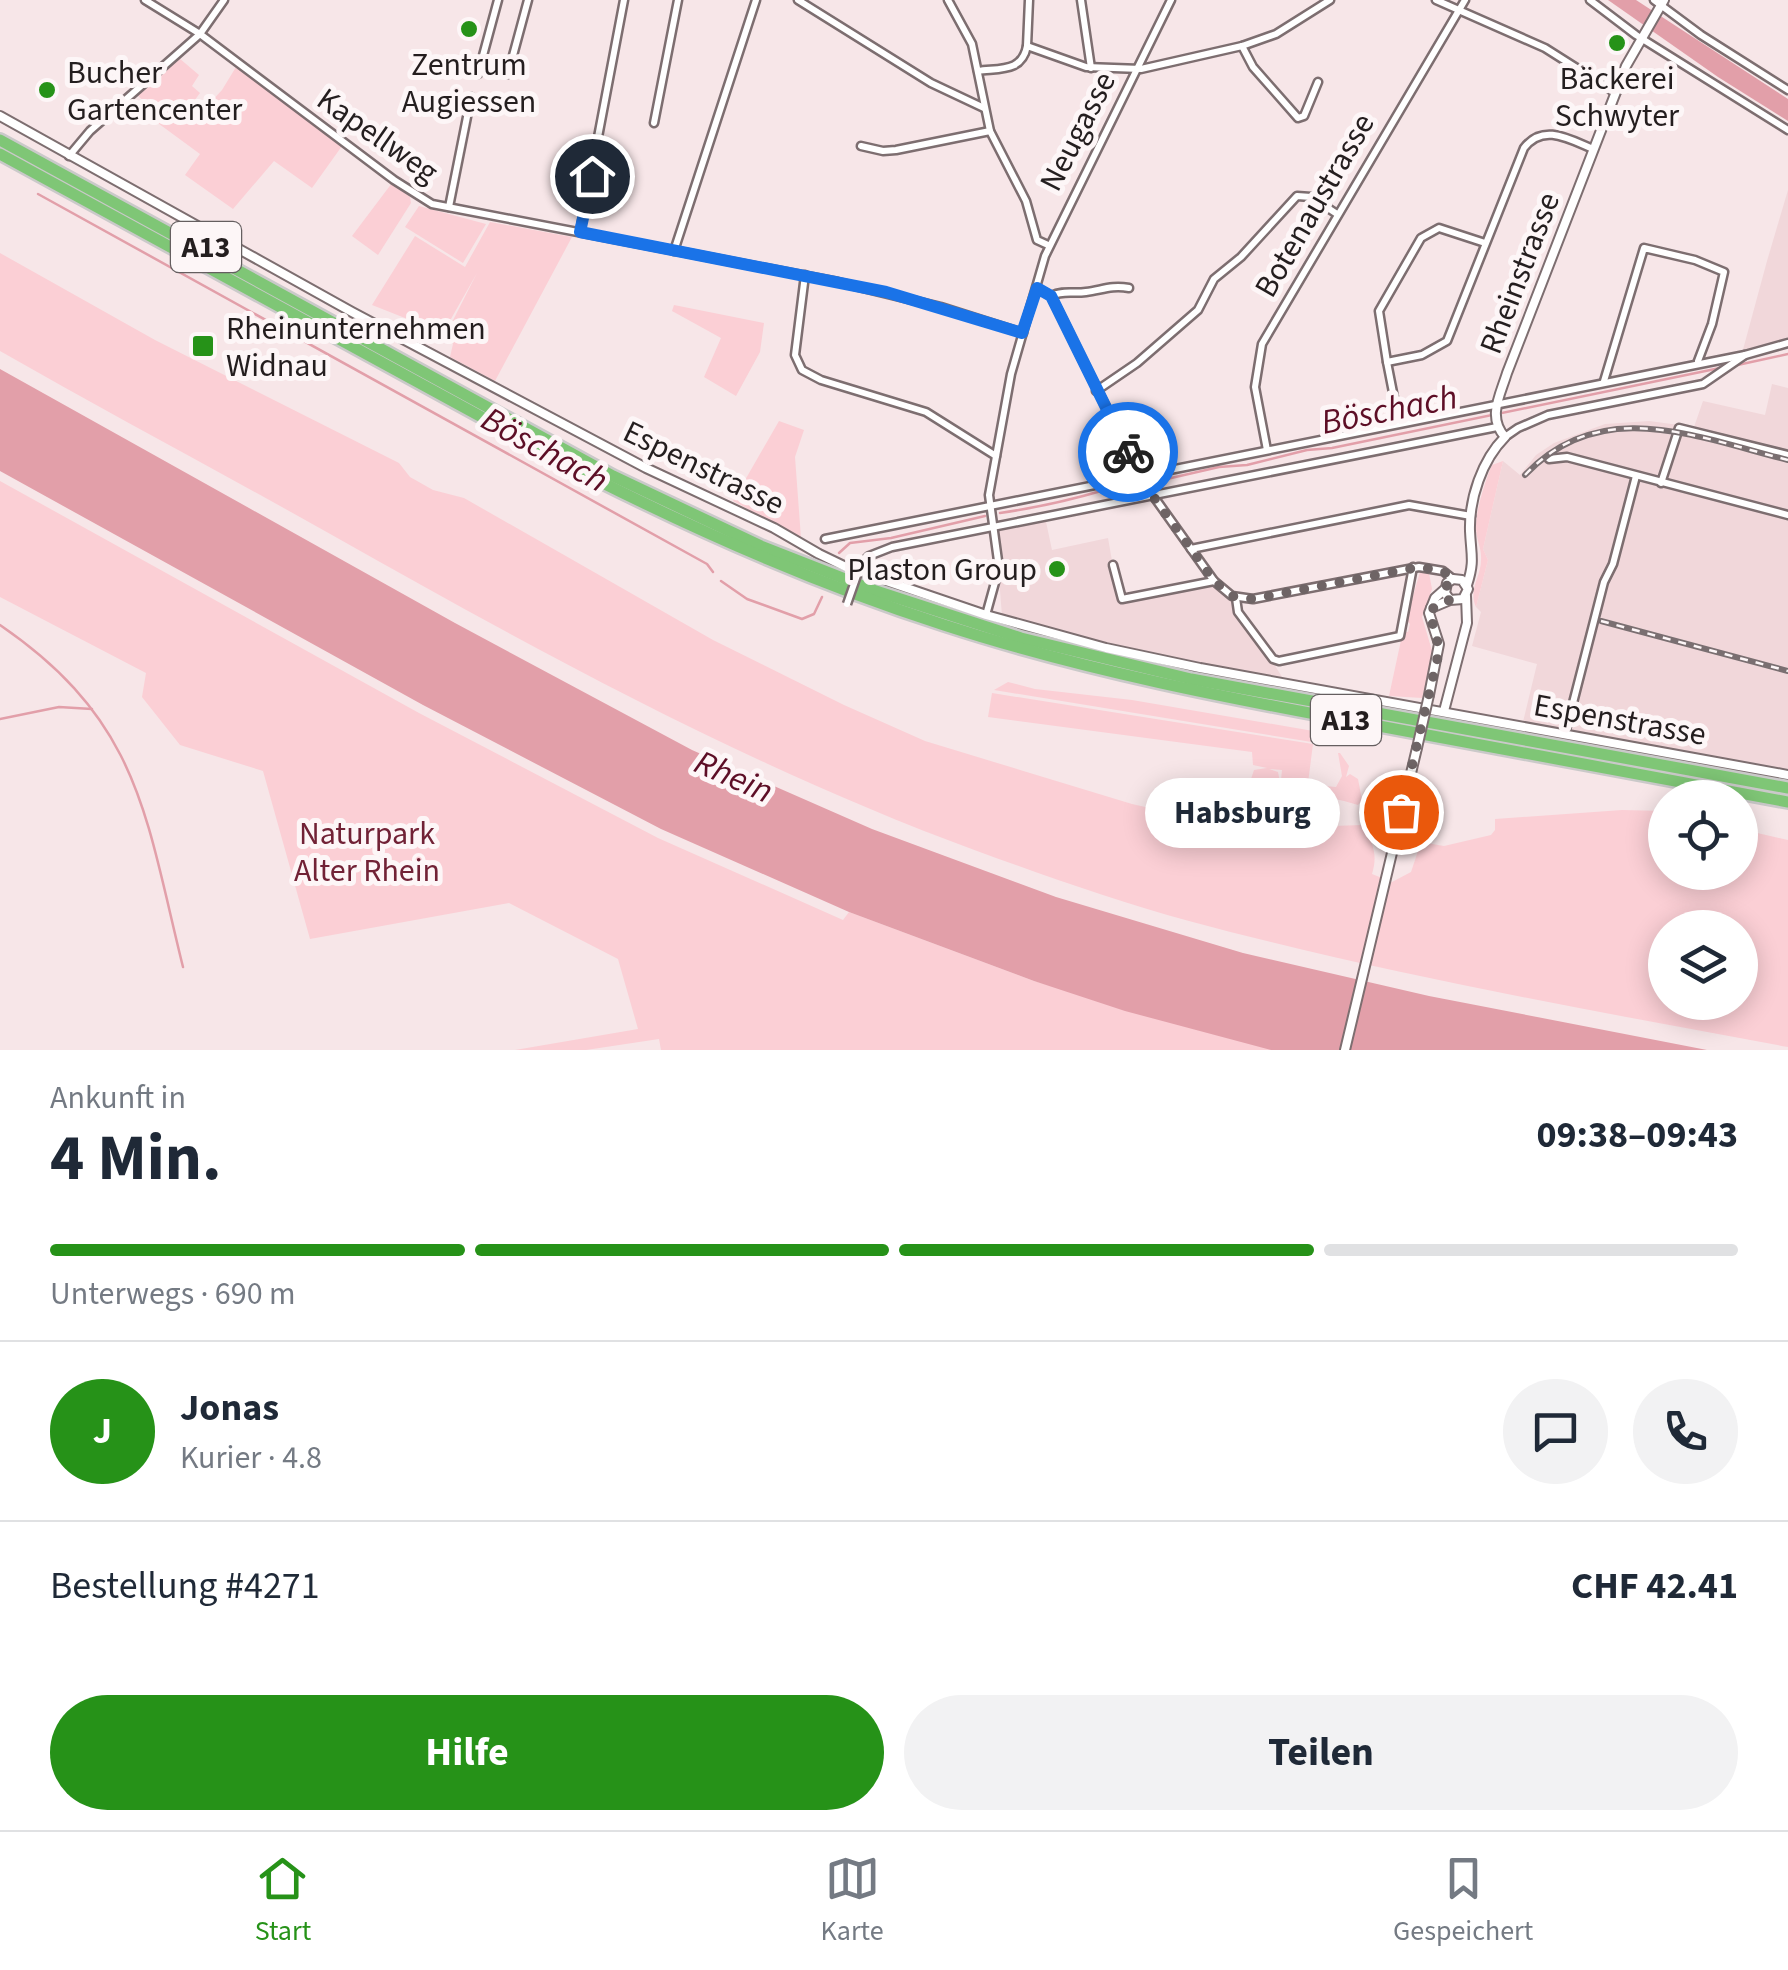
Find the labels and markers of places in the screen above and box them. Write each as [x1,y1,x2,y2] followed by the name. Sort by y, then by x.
[458,18,480,40] marker: Zentrum Augiessen
[1606,32,1628,54] marker: Bäckerei Schwyter
[402,42,536,125] place label: Zentrum Augiessen
[67,50,243,133] place label: Bucher Gartencenter
[1555,56,1680,139] place label: Bäckerei Schwyter
[36,79,58,101] marker: Bucher Gartencenter
[550,134,635,219] pin
[226,306,486,389] place label: Rheinunternehmen Widnau
[190,333,216,359] marker: Rheinunternehmen Widnau
[847,547,1037,593] place label: Plaston Group
[1046,558,1068,580] marker: Plaston Group
[1359,770,1444,855] pin
[1146,777,1341,847] callout: Habsburg

